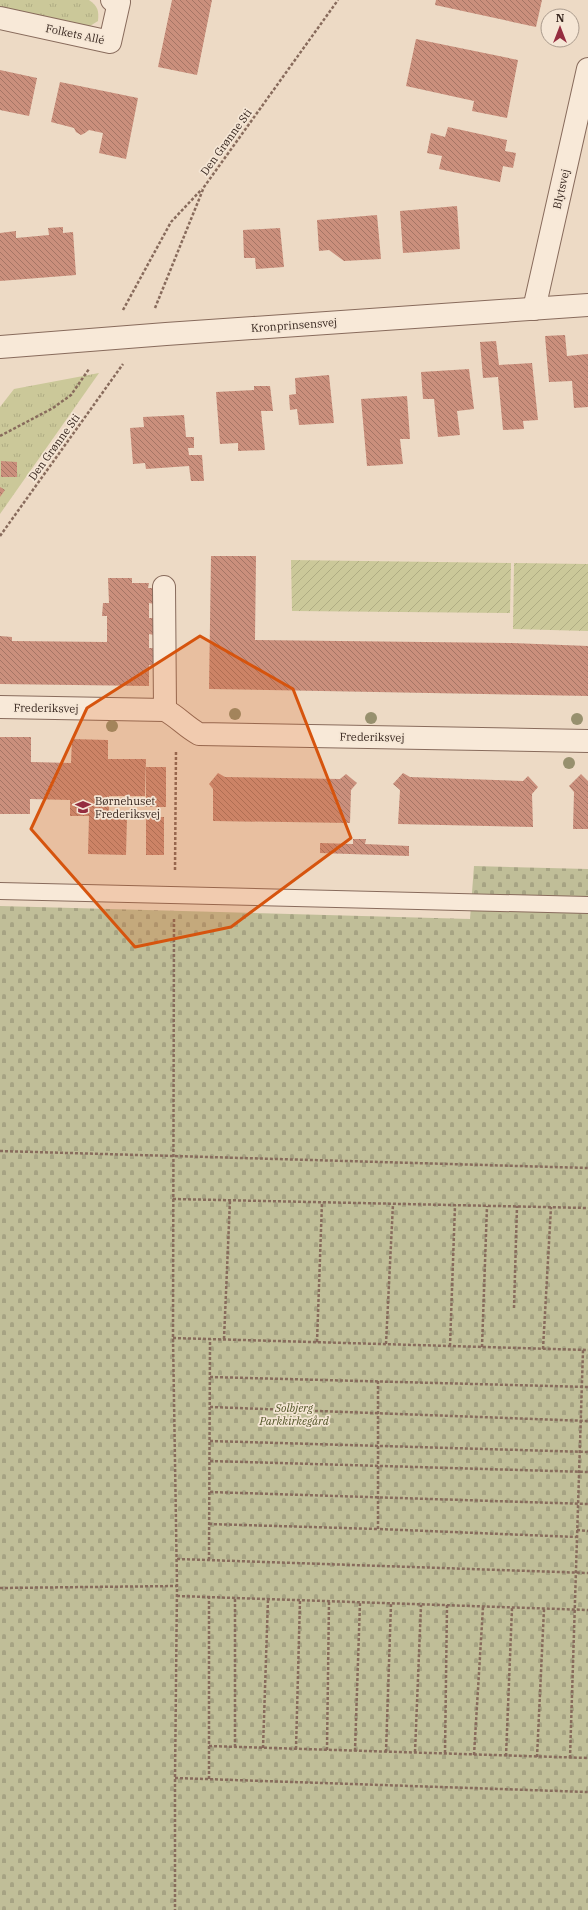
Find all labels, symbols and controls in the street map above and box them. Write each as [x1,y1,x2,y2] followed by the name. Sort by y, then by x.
[540,8,580,48] north arrow
[556,11,565,25] text: N
[44,21,106,47] street label: Folkets Allé
[197,106,255,178] street label: Den Grønne Sti
[550,168,572,210] street label: Blytsvej
[250,315,338,335] street label: Kronprinsensvej
[25,411,83,483] street label: Den Grønne Sti
[13,700,79,716] street label: Frederiksvej
[339,729,405,745] street label: Frederiksvej
[95,794,160,821] place label: Børnehuset Frederiksvej
[74,798,92,816] school or university icon: Børnehuset Frederiksvej
[258,1401,330,1428] park label: Solbjerg Parkkirkegård

